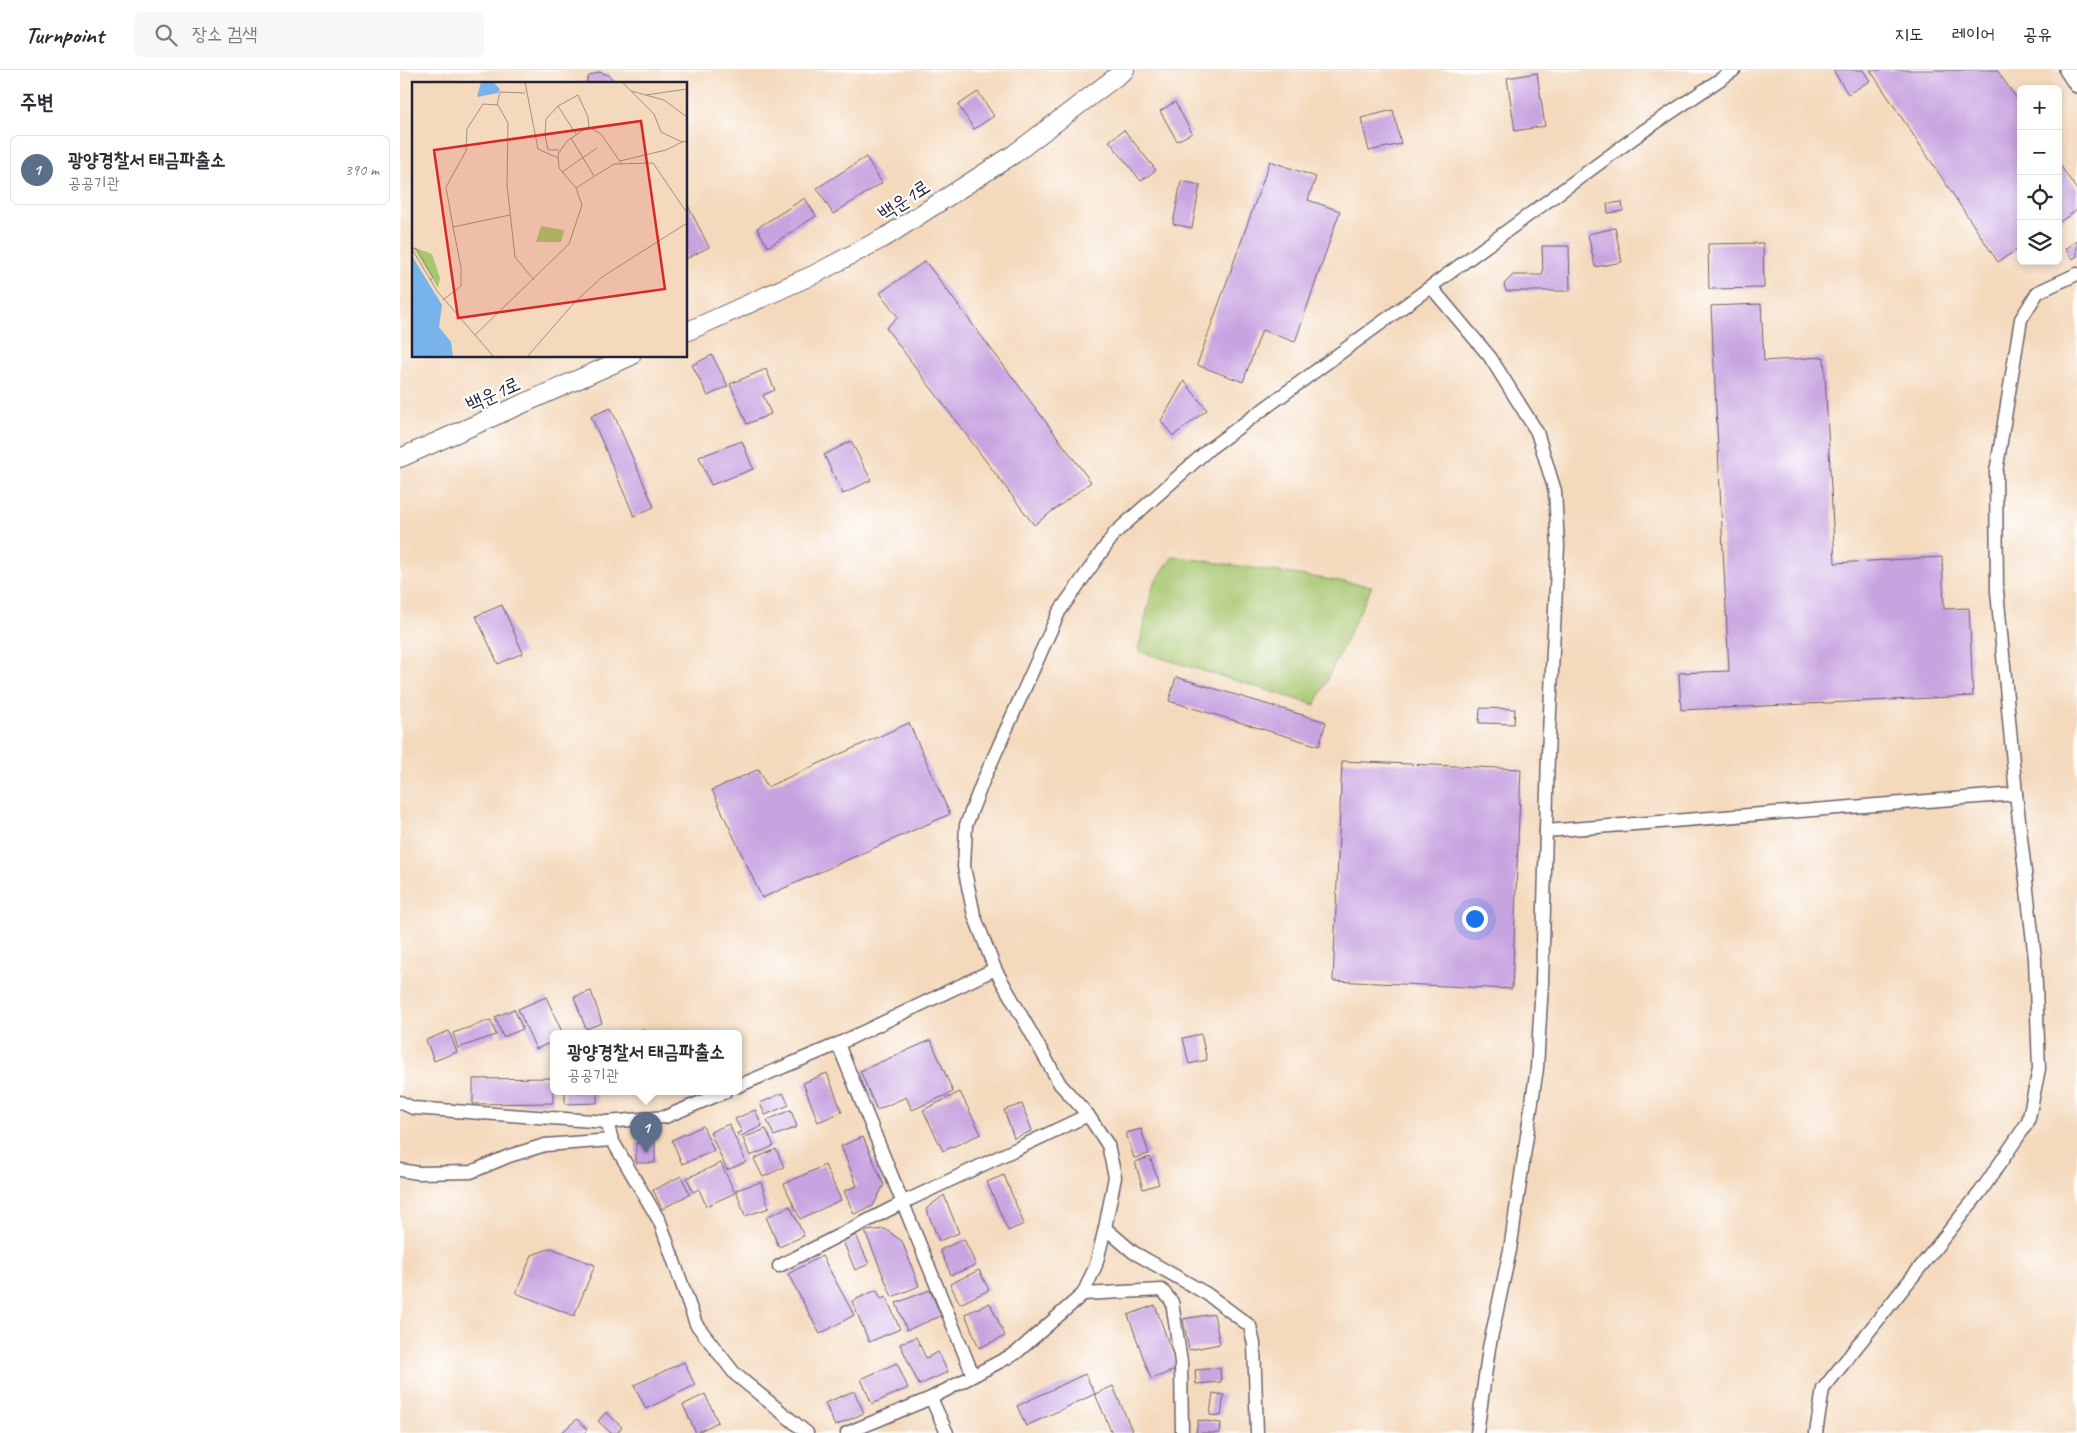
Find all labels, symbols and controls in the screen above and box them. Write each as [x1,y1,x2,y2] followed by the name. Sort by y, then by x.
[134,12,484,57] search box
[25,20,104,50] text: Turnpoint
[152,21,180,49] icon: search
[192,22,258,46] text: 장소 검색
[1895,23,1924,45] text: 지도
[1952,23,1995,45] text: 레이어
[2023,23,2052,45] text: 공유
[412,82,688,358] inset map
[2017,85,2062,265] map controls
[2017,85,2062,130] button: +
[20,89,54,115] text: 주변
[2017,130,2062,175] button: −
[68,148,226,172] text: 광양경찰서 태금파출소
[33,160,41,180] text: 1
[345,160,379,180] text: 390 m
[68,173,120,193] text: 공공기관
[873,174,935,226] street label: 백운1로
[2017,175,2062,220] button: locate
[2017,220,2062,265] button: layers
[462,371,524,417] street label: 백운1로
[1462,906,1488,932] your location
[550,1030,742,1095] popup
[567,1040,725,1064] text: 광양경찰서 태금파출소
[567,1065,619,1085] text: 공공기관
[630,1112,662,1153] pin: 1

